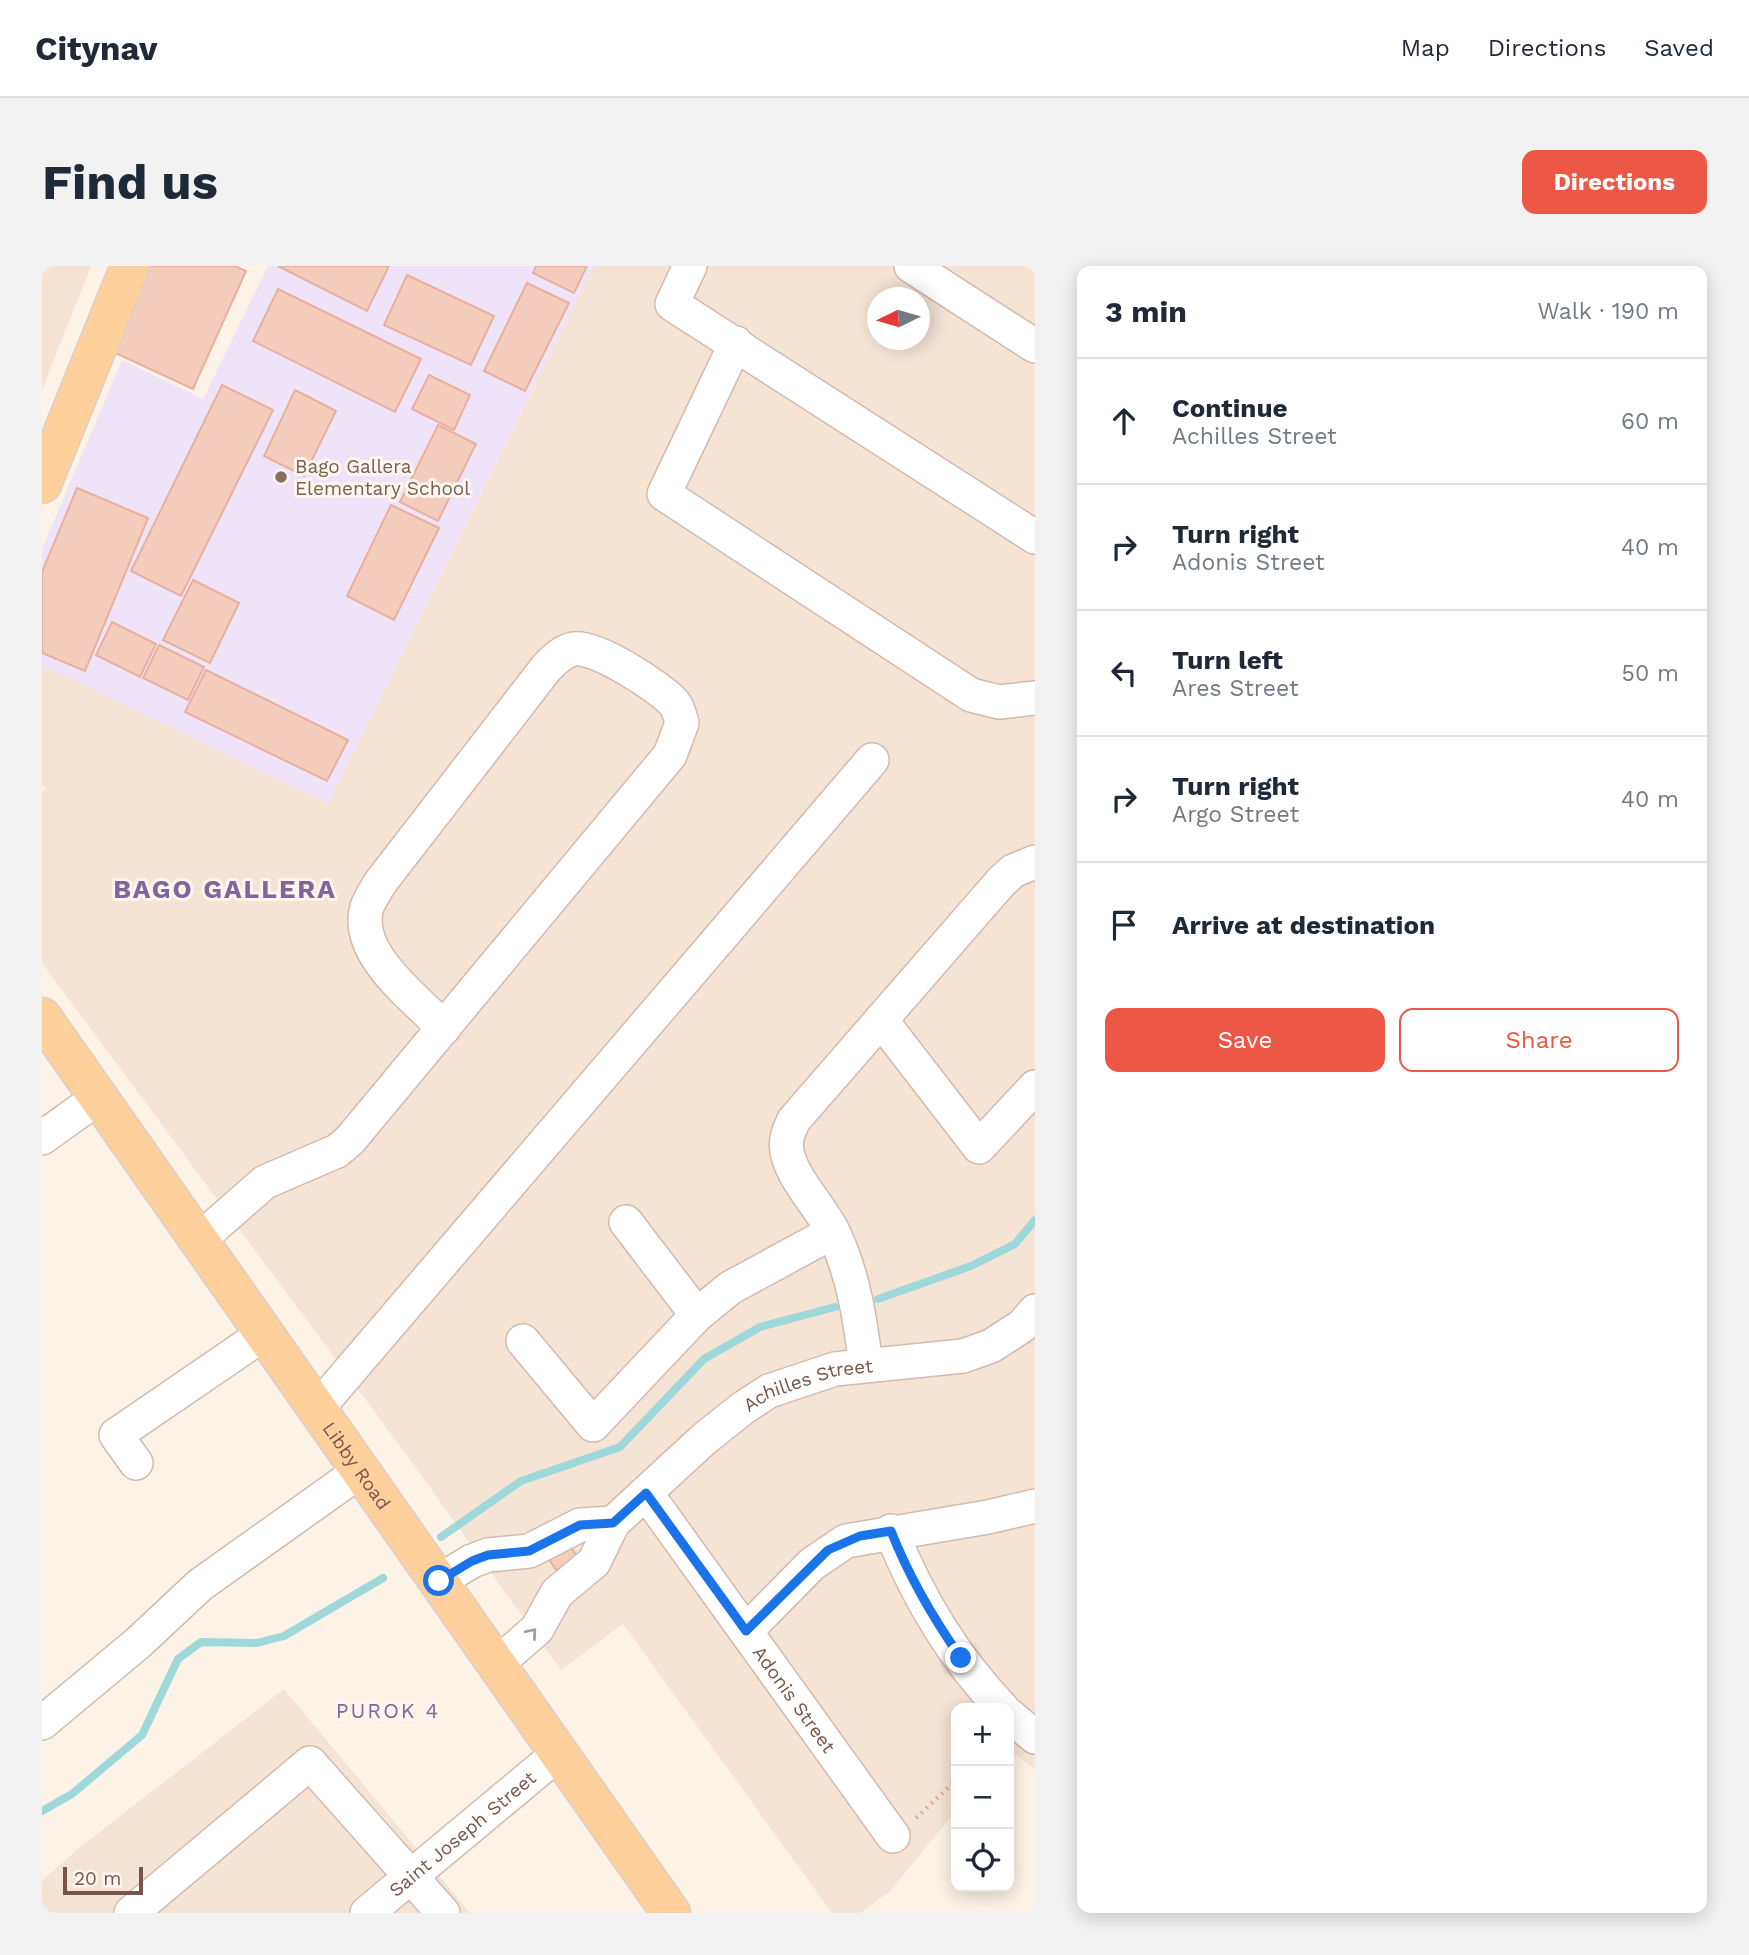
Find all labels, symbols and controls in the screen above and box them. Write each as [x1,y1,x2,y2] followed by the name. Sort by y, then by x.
[35,29,157,68] text: Citynav
[1401,34,1450,62] text: Map
[1488,34,1606,62] text: Directions
[1644,34,1714,62] text: Saved
[1522,150,1707,214] button: Directions
[42,153,218,211] text: Find us
[867,287,930,350] north arrow
[1105,294,1187,329] text: 3 min
[1538,298,1679,325] text: Walk · 190 m
[1172,393,1288,423] text: Continue
[1105,402,1143,440] icon: ahead
[1621,408,1679,435] text: 60 m
[1172,423,1337,450] text: Achilles Street
[295,455,470,500] place label: Bago Gallera Elementary School
[273,469,289,485] marker: Bago Gallera Elementary School
[1172,519,1299,549] text: Turn right
[1105,528,1143,566] icon: right
[1621,534,1679,561] text: 40 m
[1172,549,1325,576] text: Adonis Street
[1172,645,1283,675] text: Turn left
[1105,654,1143,692] icon: left
[1622,660,1679,687] text: 50 m
[1172,675,1299,702] text: Ares Street
[1172,771,1299,801] text: Turn right
[1105,780,1143,818] icon: right
[1621,786,1679,813] text: 40 m
[1172,801,1299,828] text: Argo Street
[113,874,337,904] district label: BAGO GALLERA
[1105,906,1143,944] icon: arrive
[1172,910,1435,940] text: Arrive at destination
[1105,1008,1385,1072] button: Save
[1399,1008,1679,1072] button: Share
[739,1354,874,1416] street label: Achilles Street
[318,1417,396,1514] street label: Libby Road
[423,1565,454,1596] route start
[524,1628,536,1641] one-way arrow
[748,1641,841,1757] street label: Adonis Street
[945,1642,976,1673] route end
[336,1698,440,1723] district label: PUROK 4
[951,1703,1014,1892] map controls
[951,1703,1014,1766] button: +
[384,1766,540,1901] street label: Saint Joseph Street
[951,1766,1014,1829] button: −
[951,1829,1014,1892] button: locate
[63,1864,144,1896] scale bar
[74,1867,121,1890] text: 20 m

